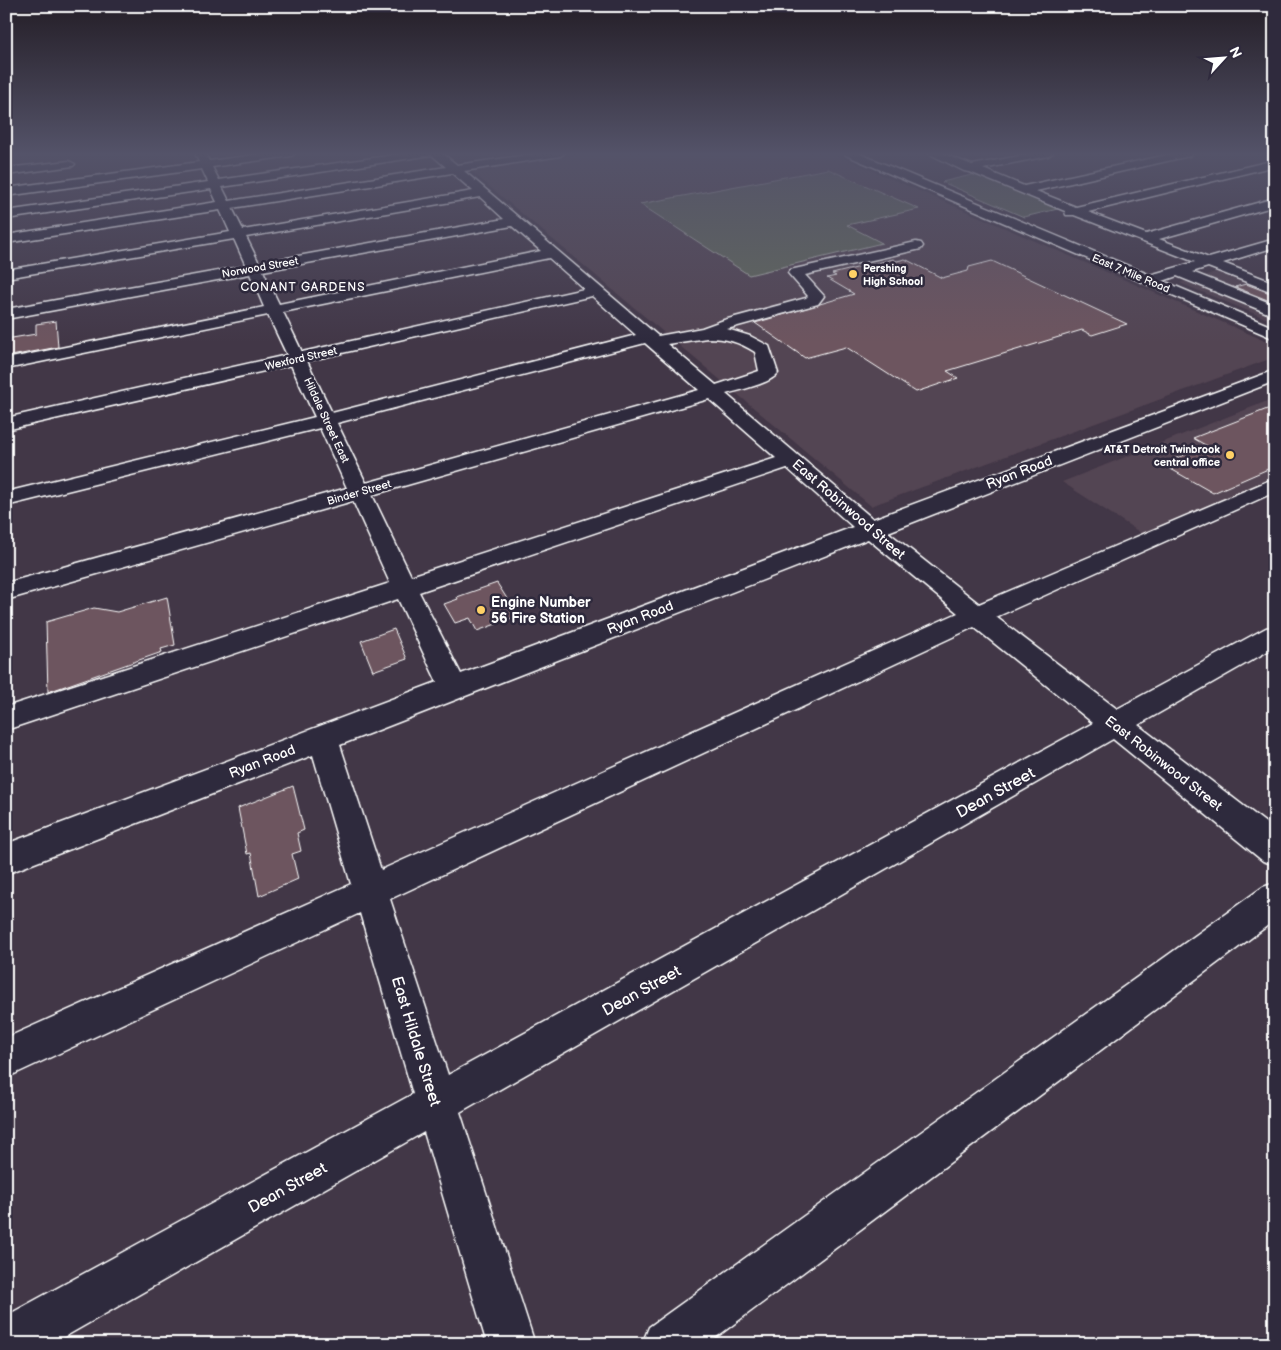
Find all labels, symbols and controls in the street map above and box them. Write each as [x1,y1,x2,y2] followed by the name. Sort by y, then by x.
[1198,32,1248,82] north arrow
[1225,44,1245,61] text: N
[1090,251,1172,296] street label: East 7 Mile Road
[221,254,300,281] street label: Norwood Street
[863,262,923,288] place label: Pershing High School
[847,268,859,280] marker: Pershing High School
[240,280,366,295] district label: CONANT GARDENS
[264,344,339,373] street label: Wexford Street
[301,375,352,465] street label: Hildale Street East
[1103,443,1220,469] place label: AT&T Detroit Twinbrook central office
[1224,449,1236,461] marker: AT&T Detroit Twinbrook central office
[984,452,1055,493] street label: Ryan Road
[789,456,909,564] street label: East Robinwood Street
[326,477,393,508] street label: Binder Street
[491,594,591,627] place label: Engine Number 56 Fire Station
[605,597,676,638] street label: Ryan Road
[475,604,487,616] marker: Engine Number 56 Fire Station
[1102,712,1226,815] street label: East Robinwood Street
[227,741,298,782] street label: Ryan Road
[953,764,1038,823] street label: Dean Street
[599,962,684,1021] street label: Dean Street
[387,974,444,1109] street label: East Hildale Street
[245,1159,330,1218] street label: Dean Street

